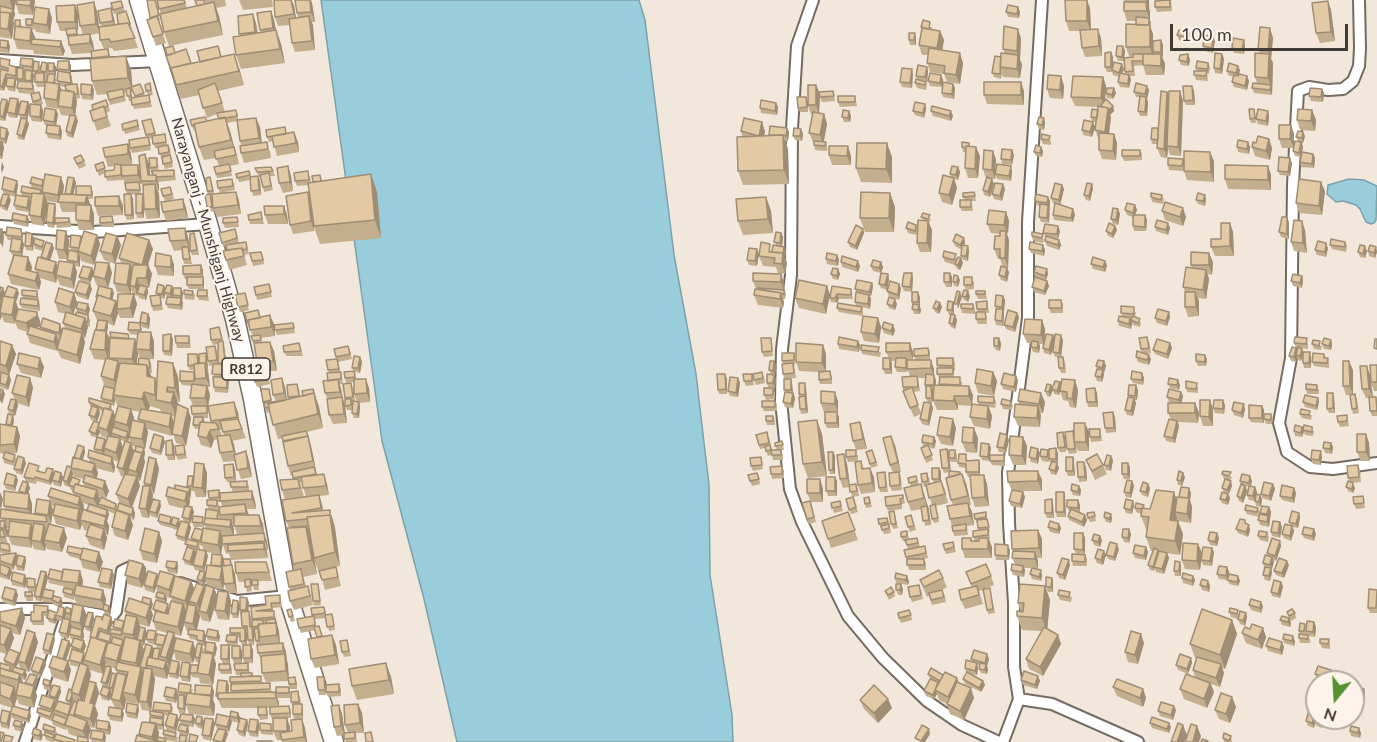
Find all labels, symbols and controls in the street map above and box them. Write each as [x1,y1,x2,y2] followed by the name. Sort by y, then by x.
[1173,12,1352,50] scale bar
[1181,23,1232,45] text: 100 m
[167,116,249,344] street label: Narayanganj - Munshiganj Highway
[222,358,270,380] road number: R812
[1305,670,1365,730] north arrow
[1321,705,1339,727] text: N

